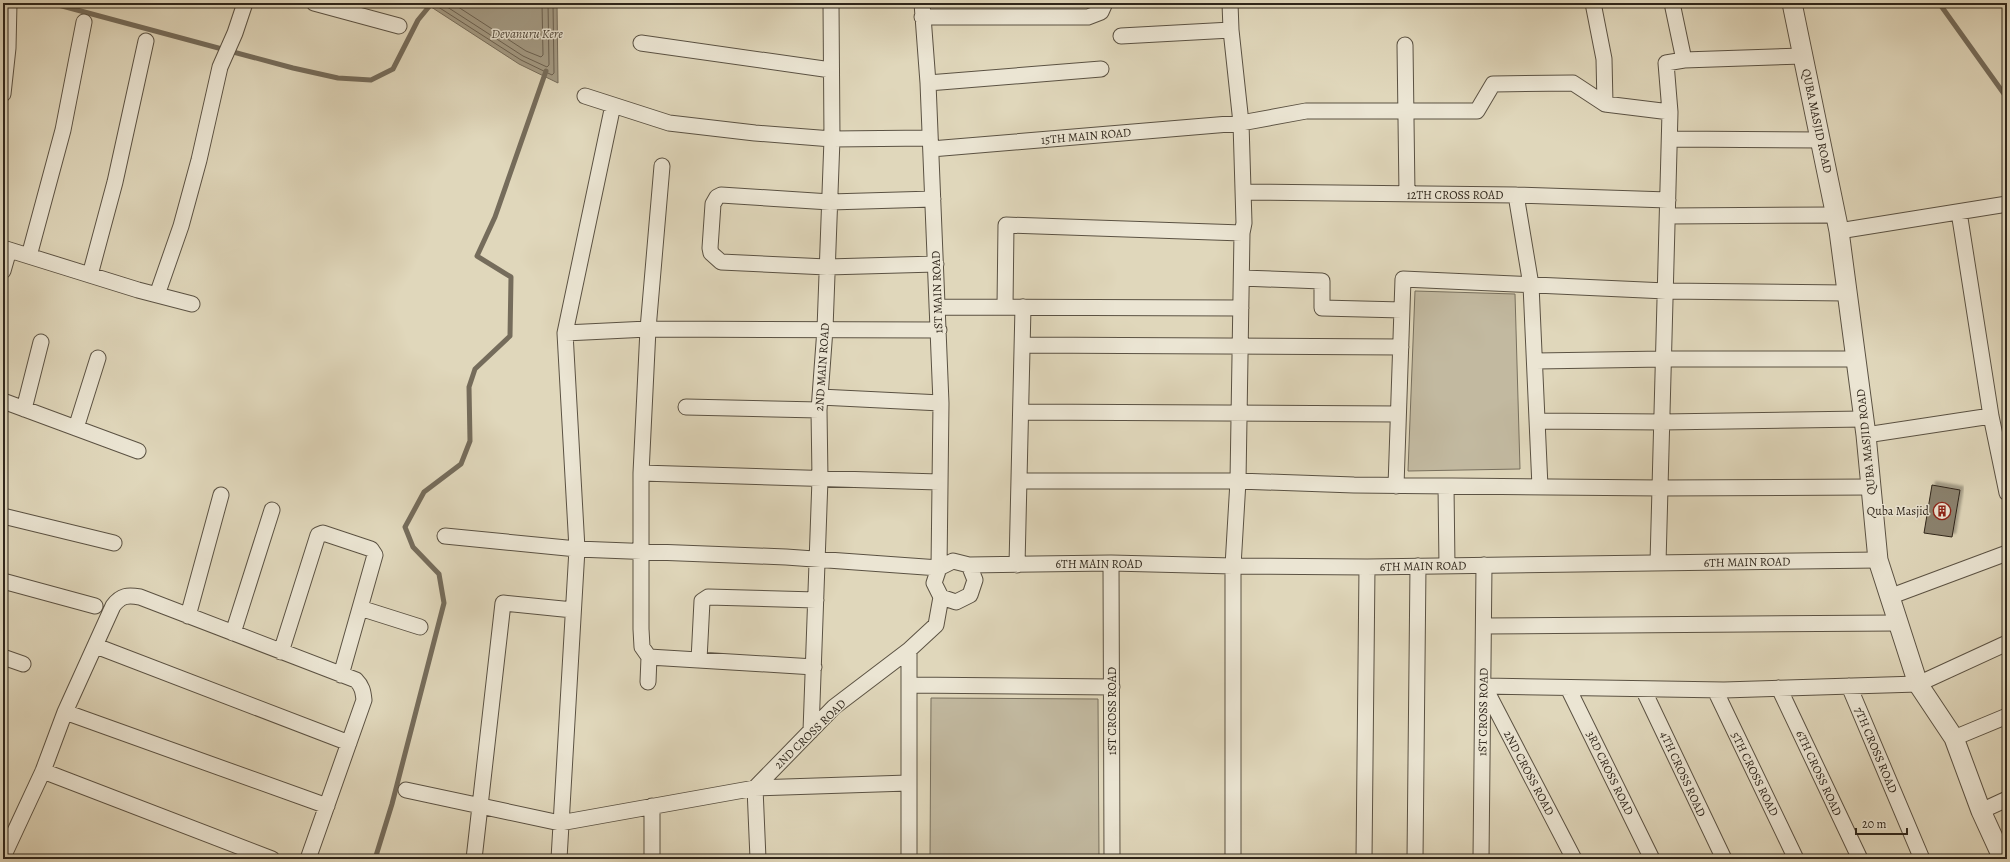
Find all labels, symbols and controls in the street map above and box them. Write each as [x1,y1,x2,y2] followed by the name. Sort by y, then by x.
[491,25,563,42] water label: Devanuru Kere
[1798,67,1836,175] street label: QUBA MASJID ROAD
[1040,124,1132,148] street label: 15TH MAIN ROAD
[1407,187,1503,203] street label: 12TH CROSS ROAD
[928,250,946,334] street label: 1ST MAIN ROAD
[811,322,833,412] street label: 2ND MAIN ROAD
[1852,388,1880,496] street label: QUBA MASJID ROAD
[1932,501,1952,521] building icon: Quba Masjid
[1867,503,1930,519] place label: Quba Masjid
[1703,553,1791,571] street label: 6TH MAIN ROAD
[1056,556,1142,572] street label: 6TH MAIN ROAD
[1379,557,1467,575] street label: 6TH MAIN ROAD
[1104,667,1120,755] street label: 1ST CROSS ROAD
[1474,668,1492,756] street label: 1ST CROSS ROAD
[771,696,849,772] street label: 2ND CROSS ROAD
[1851,705,1901,795] street label: 7TH CROSS ROAD
[1500,728,1558,818] street label: 2ND CROSS ROAD
[1583,728,1637,818] street label: 3RD CROSS ROAD
[1792,728,1846,818] street label: 6TH CROSS ROAD
[1656,729,1710,819] street label: 4TH CROSS ROAD
[1728,729,1782,819] street label: 5TH CROSS ROAD
[1856,810,1907,836] scale bar
[1862,816,1886,832] text: 20 m

